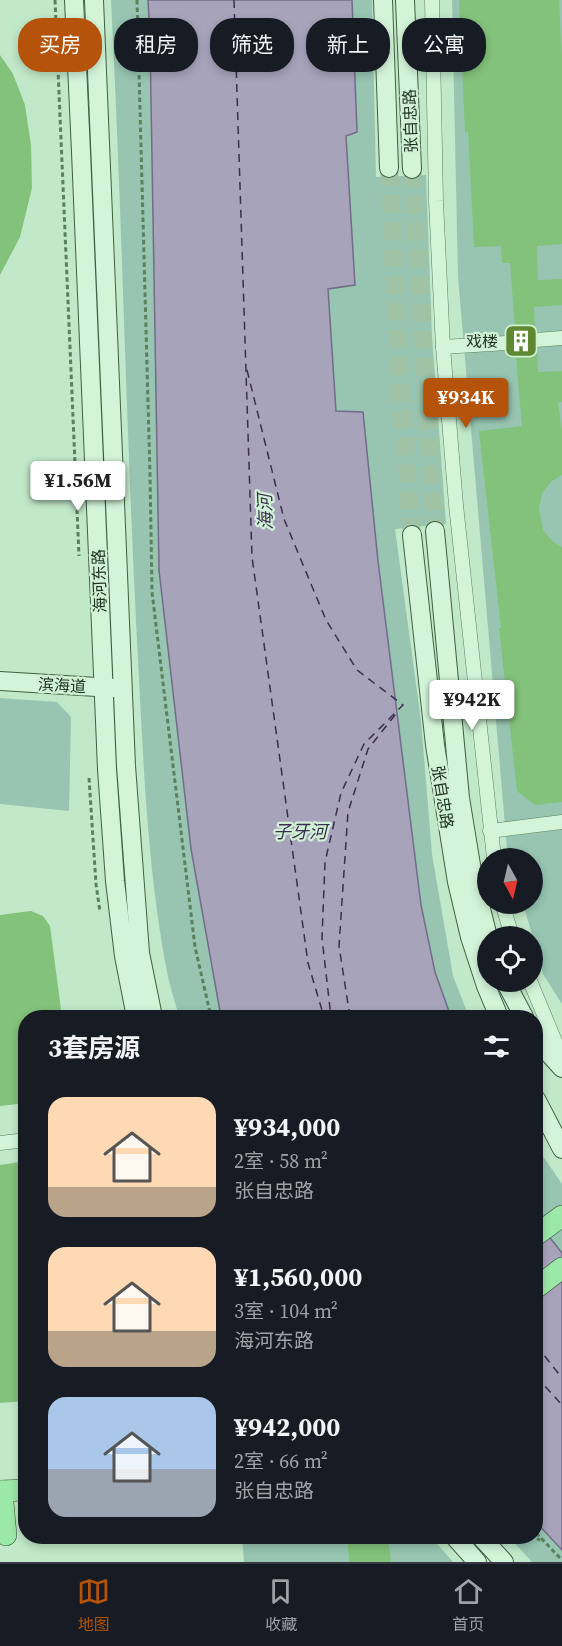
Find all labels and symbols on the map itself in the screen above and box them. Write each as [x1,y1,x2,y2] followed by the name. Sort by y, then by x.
[398,89,422,153] street label: 张自忠路
[503,323,539,359] building icon: 戏楼
[466,330,498,352] place label: 戏楼
[424,378,508,429] pin: ¥934K
[29,461,127,512] pin: ¥1.56M
[252,491,278,530] water label: 海河
[87,549,111,613] street label: 海河东路
[37,673,87,697] street label: 滨海道
[430,680,514,731] pin: ¥942K
[427,764,459,830] street label: 张自忠路
[273,819,330,844] water label: 子牙河
[477,848,543,914] north arrow

